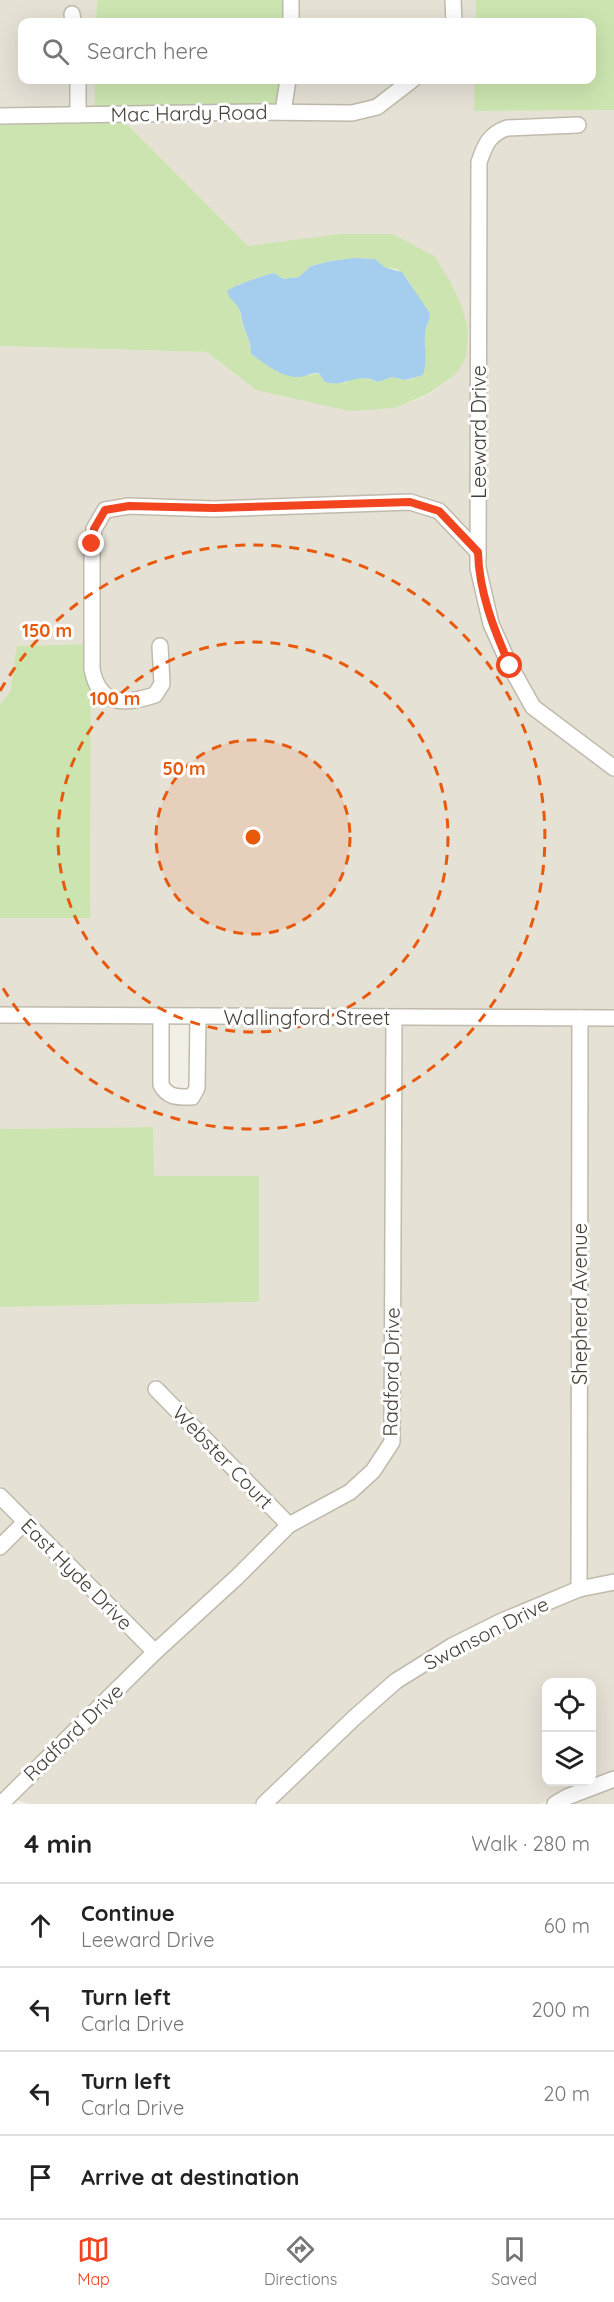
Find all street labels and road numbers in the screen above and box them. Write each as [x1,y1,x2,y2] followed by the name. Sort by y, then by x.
[110,99,268,127] street label: Mac Hardy Road
[466,365,491,499] street label: Leeward Drive
[224,1005,391,1030] street label: Wallingford Street
[567,1223,592,1385] street label: Shepherd Avenue
[377,1307,405,1437] street label: Radford Drive
[167,1400,279,1514] street label: Webster Court
[16,1513,138,1635] street label: East Hyde Drive
[419,1591,553,1675] street label: Swanson Drive
[18,1678,128,1786] street label: Radford Drive

